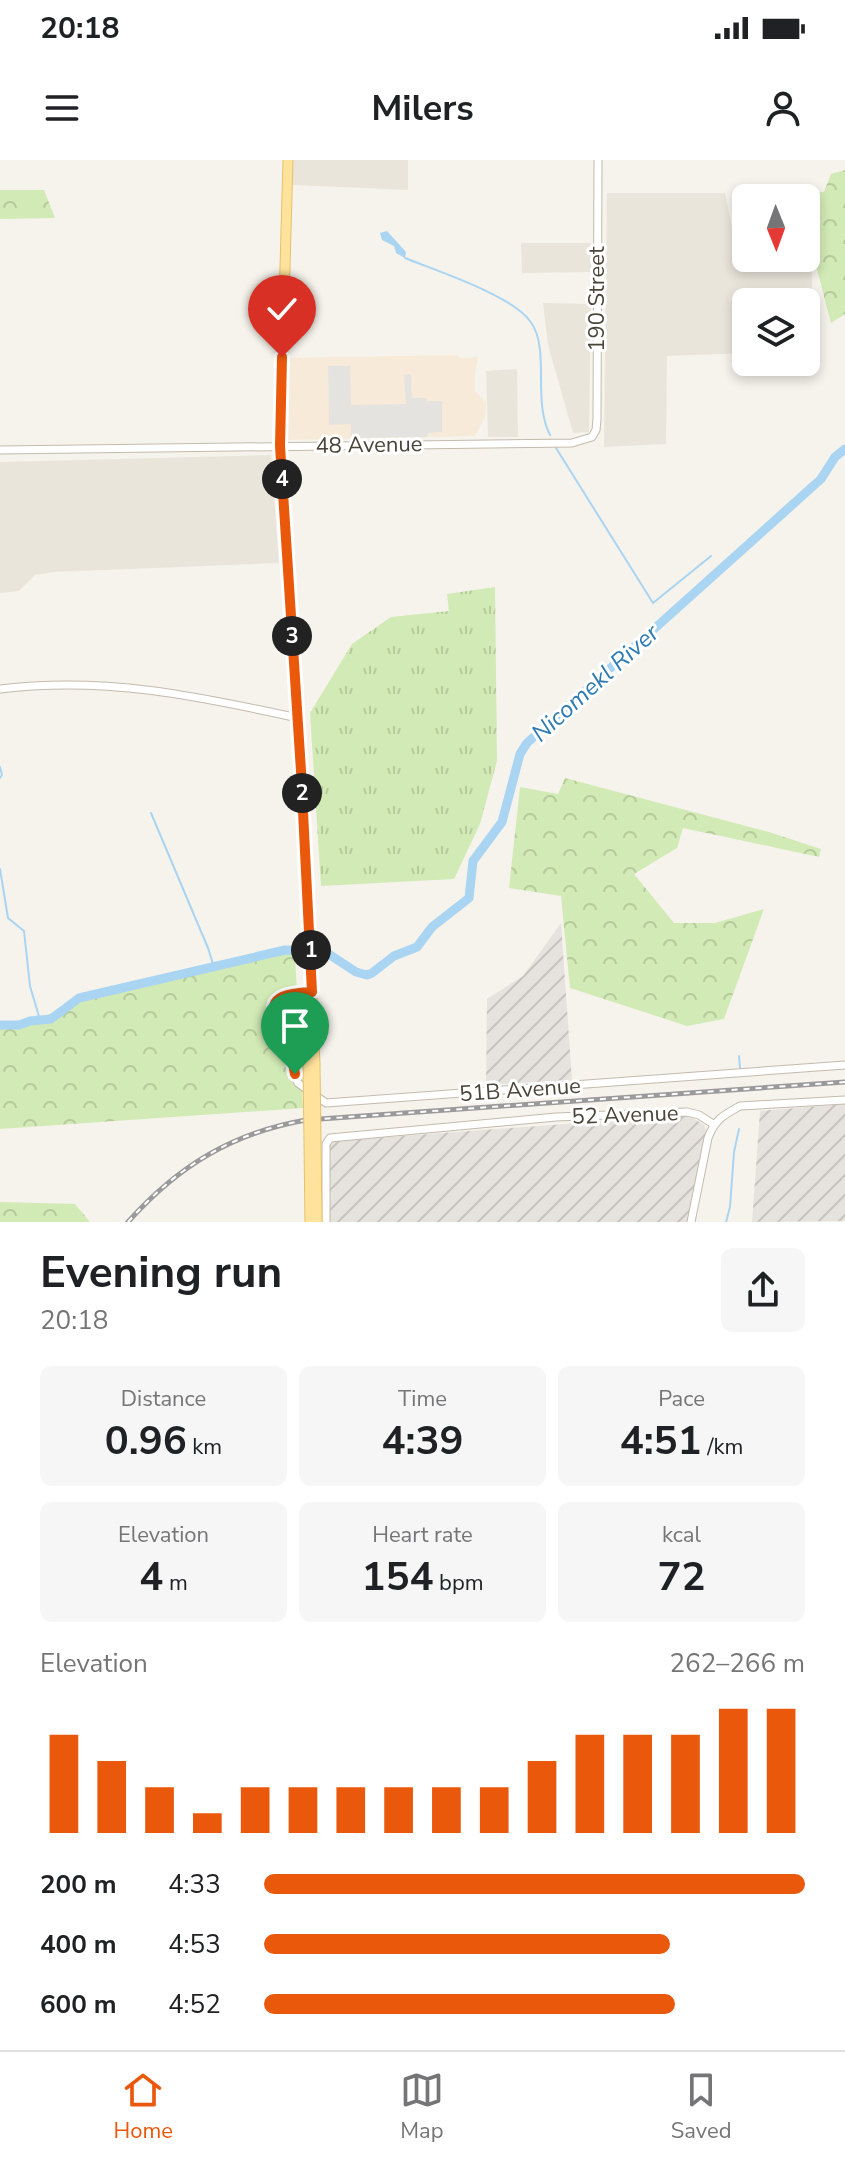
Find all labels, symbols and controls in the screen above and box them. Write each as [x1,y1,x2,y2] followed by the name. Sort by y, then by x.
[40,8,119,49] text: 20:18
[371,84,474,133] text: Milers
[40,86,84,130] icon: menu
[761,86,805,130] icon: person
[732,184,820,272] north arrow
[732,184,820,376] map controls
[582,246,612,352] street label: 190 Street
[248,275,316,357] pin
[260,287,304,331] icon: check
[732,288,820,376] button: layers
[315,429,423,461] street label: 48 Avenue
[262,459,302,499] pin: 4
[275,464,289,494] text: 4
[272,616,312,656] pin: 3
[524,616,667,749] water label: Nicomekl River
[285,621,299,651] text: 3
[282,773,322,813] pin: 2
[295,778,309,808] text: 2
[291,930,331,970] pin: 1
[304,935,318,965] text: 1
[261,992,329,1074] pin
[273,1004,317,1048] icon: arrive
[458,1071,582,1109] street label: 51B Avenue
[571,1098,679,1132] street label: 52 Avenue
[40,1243,282,1303] text: Evening run
[721,1248,805,1332] button: share
[40,1303,108,1338] text: 20:18
[121,1384,206,1414] text: Distance
[398,1384,447,1414] text: Time
[658,1384,705,1414] text: Pace
[105,1414,187,1468] text: 0.96
[382,1414,463,1468] text: 4:39
[620,1414,702,1468] text: 4:51
[187,1432,222,1462] text: km
[702,1432,743,1462] text: /km
[118,1520,209,1550] text: Elevation
[372,1520,473,1550] text: Heart rate
[662,1520,701,1550] text: kcal
[139,1550,163,1604] text: 4
[361,1550,433,1604] text: 154
[658,1550,706,1604] text: 72
[163,1568,188,1598] text: m
[433,1568,484,1598] text: bpm
[40,1646,148,1681] text: Elevation
[669,1646,805,1681] text: 262–266 m
[40,1867,117,1902] text: 200 m
[168,1867,221,1902] text: 4:33
[40,1927,117,1962] text: 400 m
[168,1927,221,1962] text: 4:53
[40,1987,117,2022] text: 600 m
[168,1987,221,2022] text: 4:52
[113,2068,173,2146] tab: Home
[400,2068,444,2146] tab: Map
[671,2068,732,2146] tab: Saved

